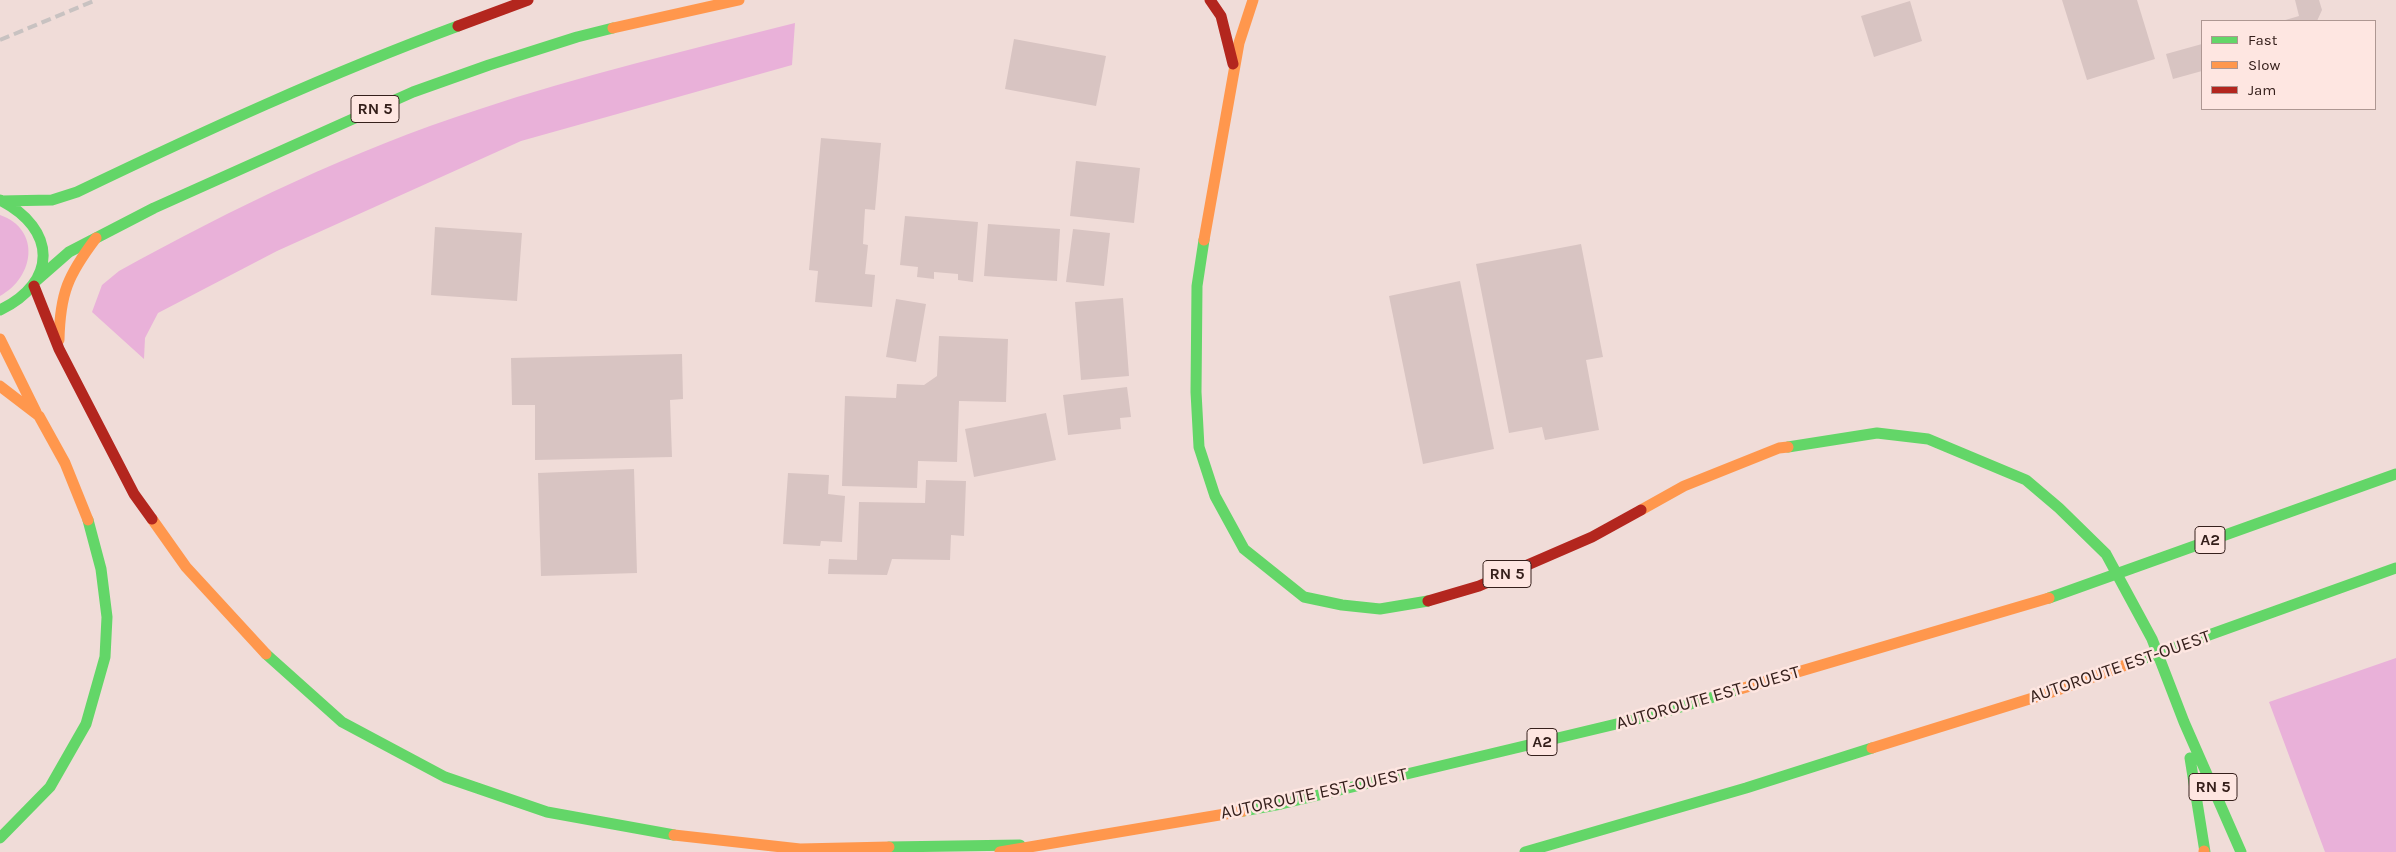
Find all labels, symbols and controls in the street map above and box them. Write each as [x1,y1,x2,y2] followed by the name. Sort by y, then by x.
[2201,20,2376,110] legend
[2248,31,2277,49] text: Fast
[2248,56,2280,74] text: Slow
[2248,81,2276,99] text: Jam
[351,96,399,122] road number: RN 5
[2195,526,2225,554] road number: A2
[1483,560,1531,588] road number: RN 5
[2027,626,2213,708] street label: AUTOROUTE EST-OUEST
[1614,661,1802,735] street label: AUTOROUTE EST-OUEST
[1527,729,1557,756] road number: A2
[1219,764,1409,824] street label: AUTOROUTE EST-OUEST
[2189,774,2237,800] road number: RN 5

